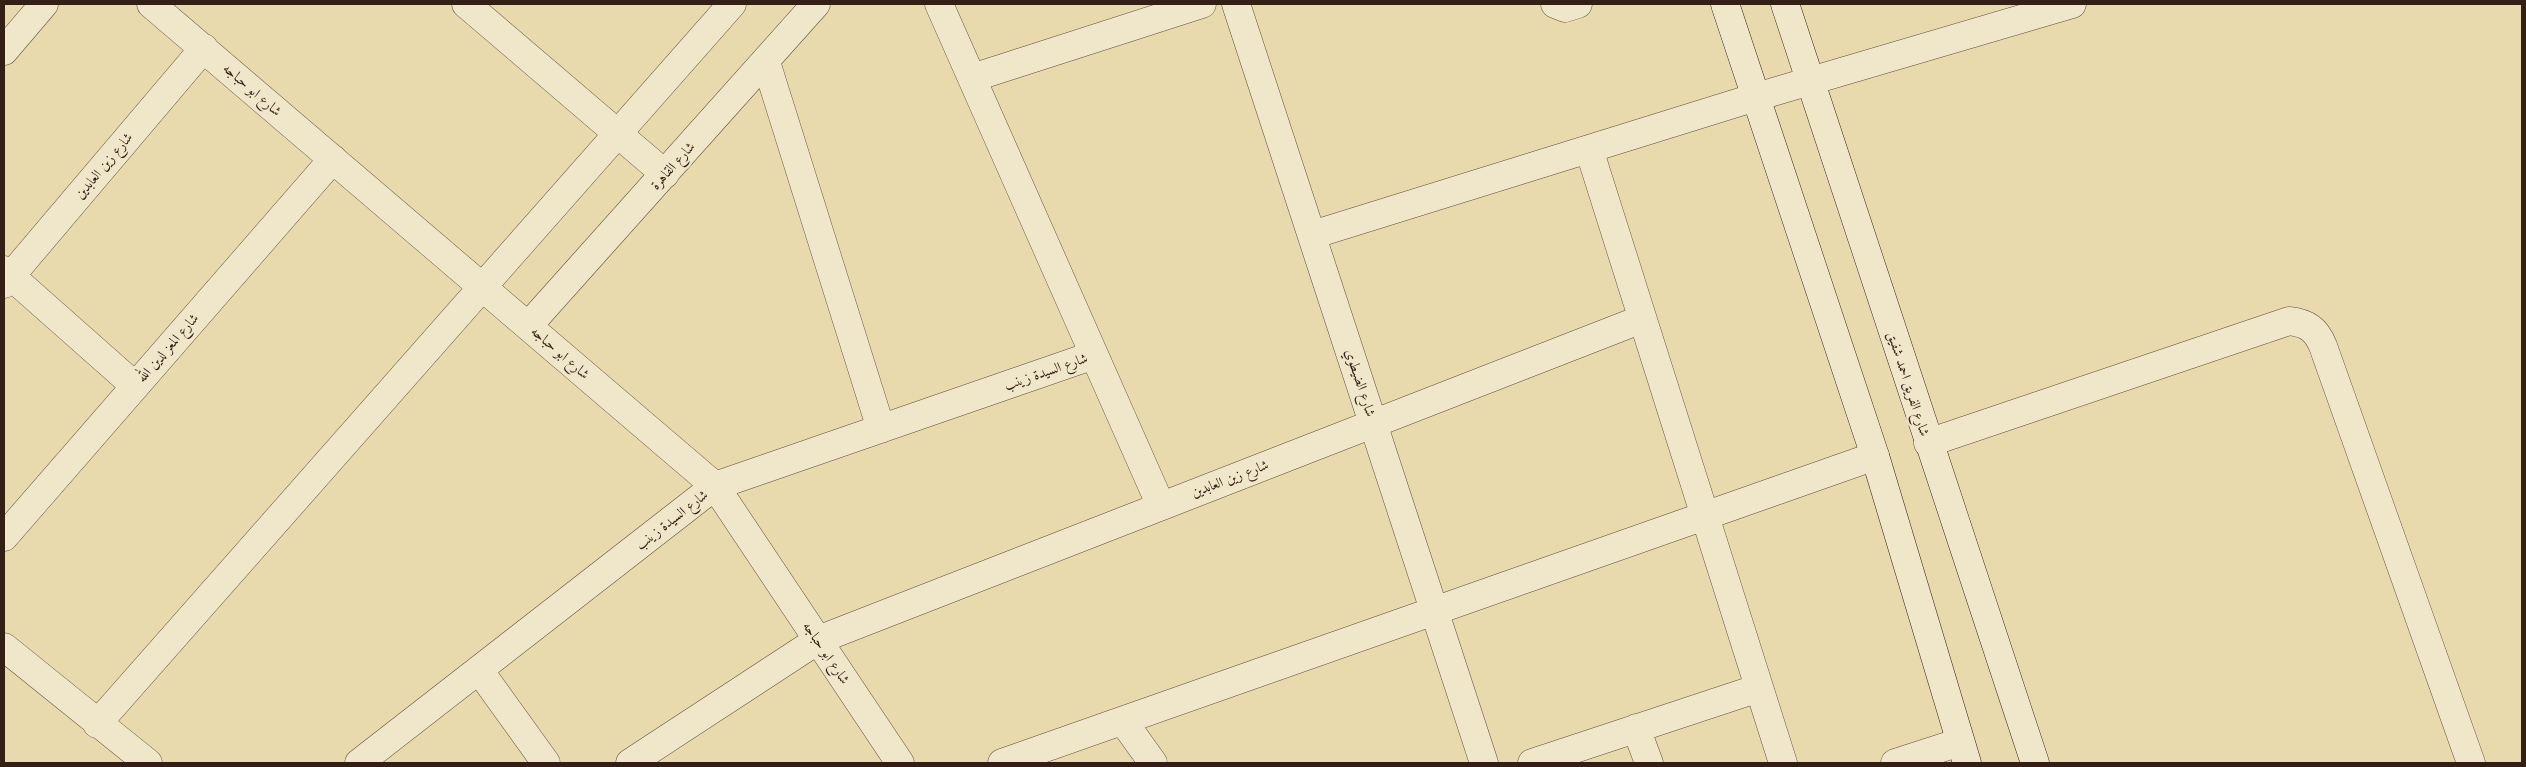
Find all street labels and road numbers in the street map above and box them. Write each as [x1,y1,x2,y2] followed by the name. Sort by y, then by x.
[219,60,285,120] street label: شارع ابو حباجه
[71,129,137,203] street label: شارع زين العابدين
[647,139,699,193] street label: شارع القاهرة
[134,310,202,386] street label: شارع المعز لدين الله
[527,323,593,383] street label: شارع ابو حباجه
[1883,330,1933,438] street label: شارع الفريق احمد شفيق
[1341,347,1379,419] street label: شارع الضيطوي
[1002,350,1090,394] street label: شارع السيدة زينب
[1189,457,1271,501] street label: شارع زين العابدين
[632,487,712,553] street label: شارع السيدة زينب
[799,619,853,687] street label: شارع ابو حباجه

